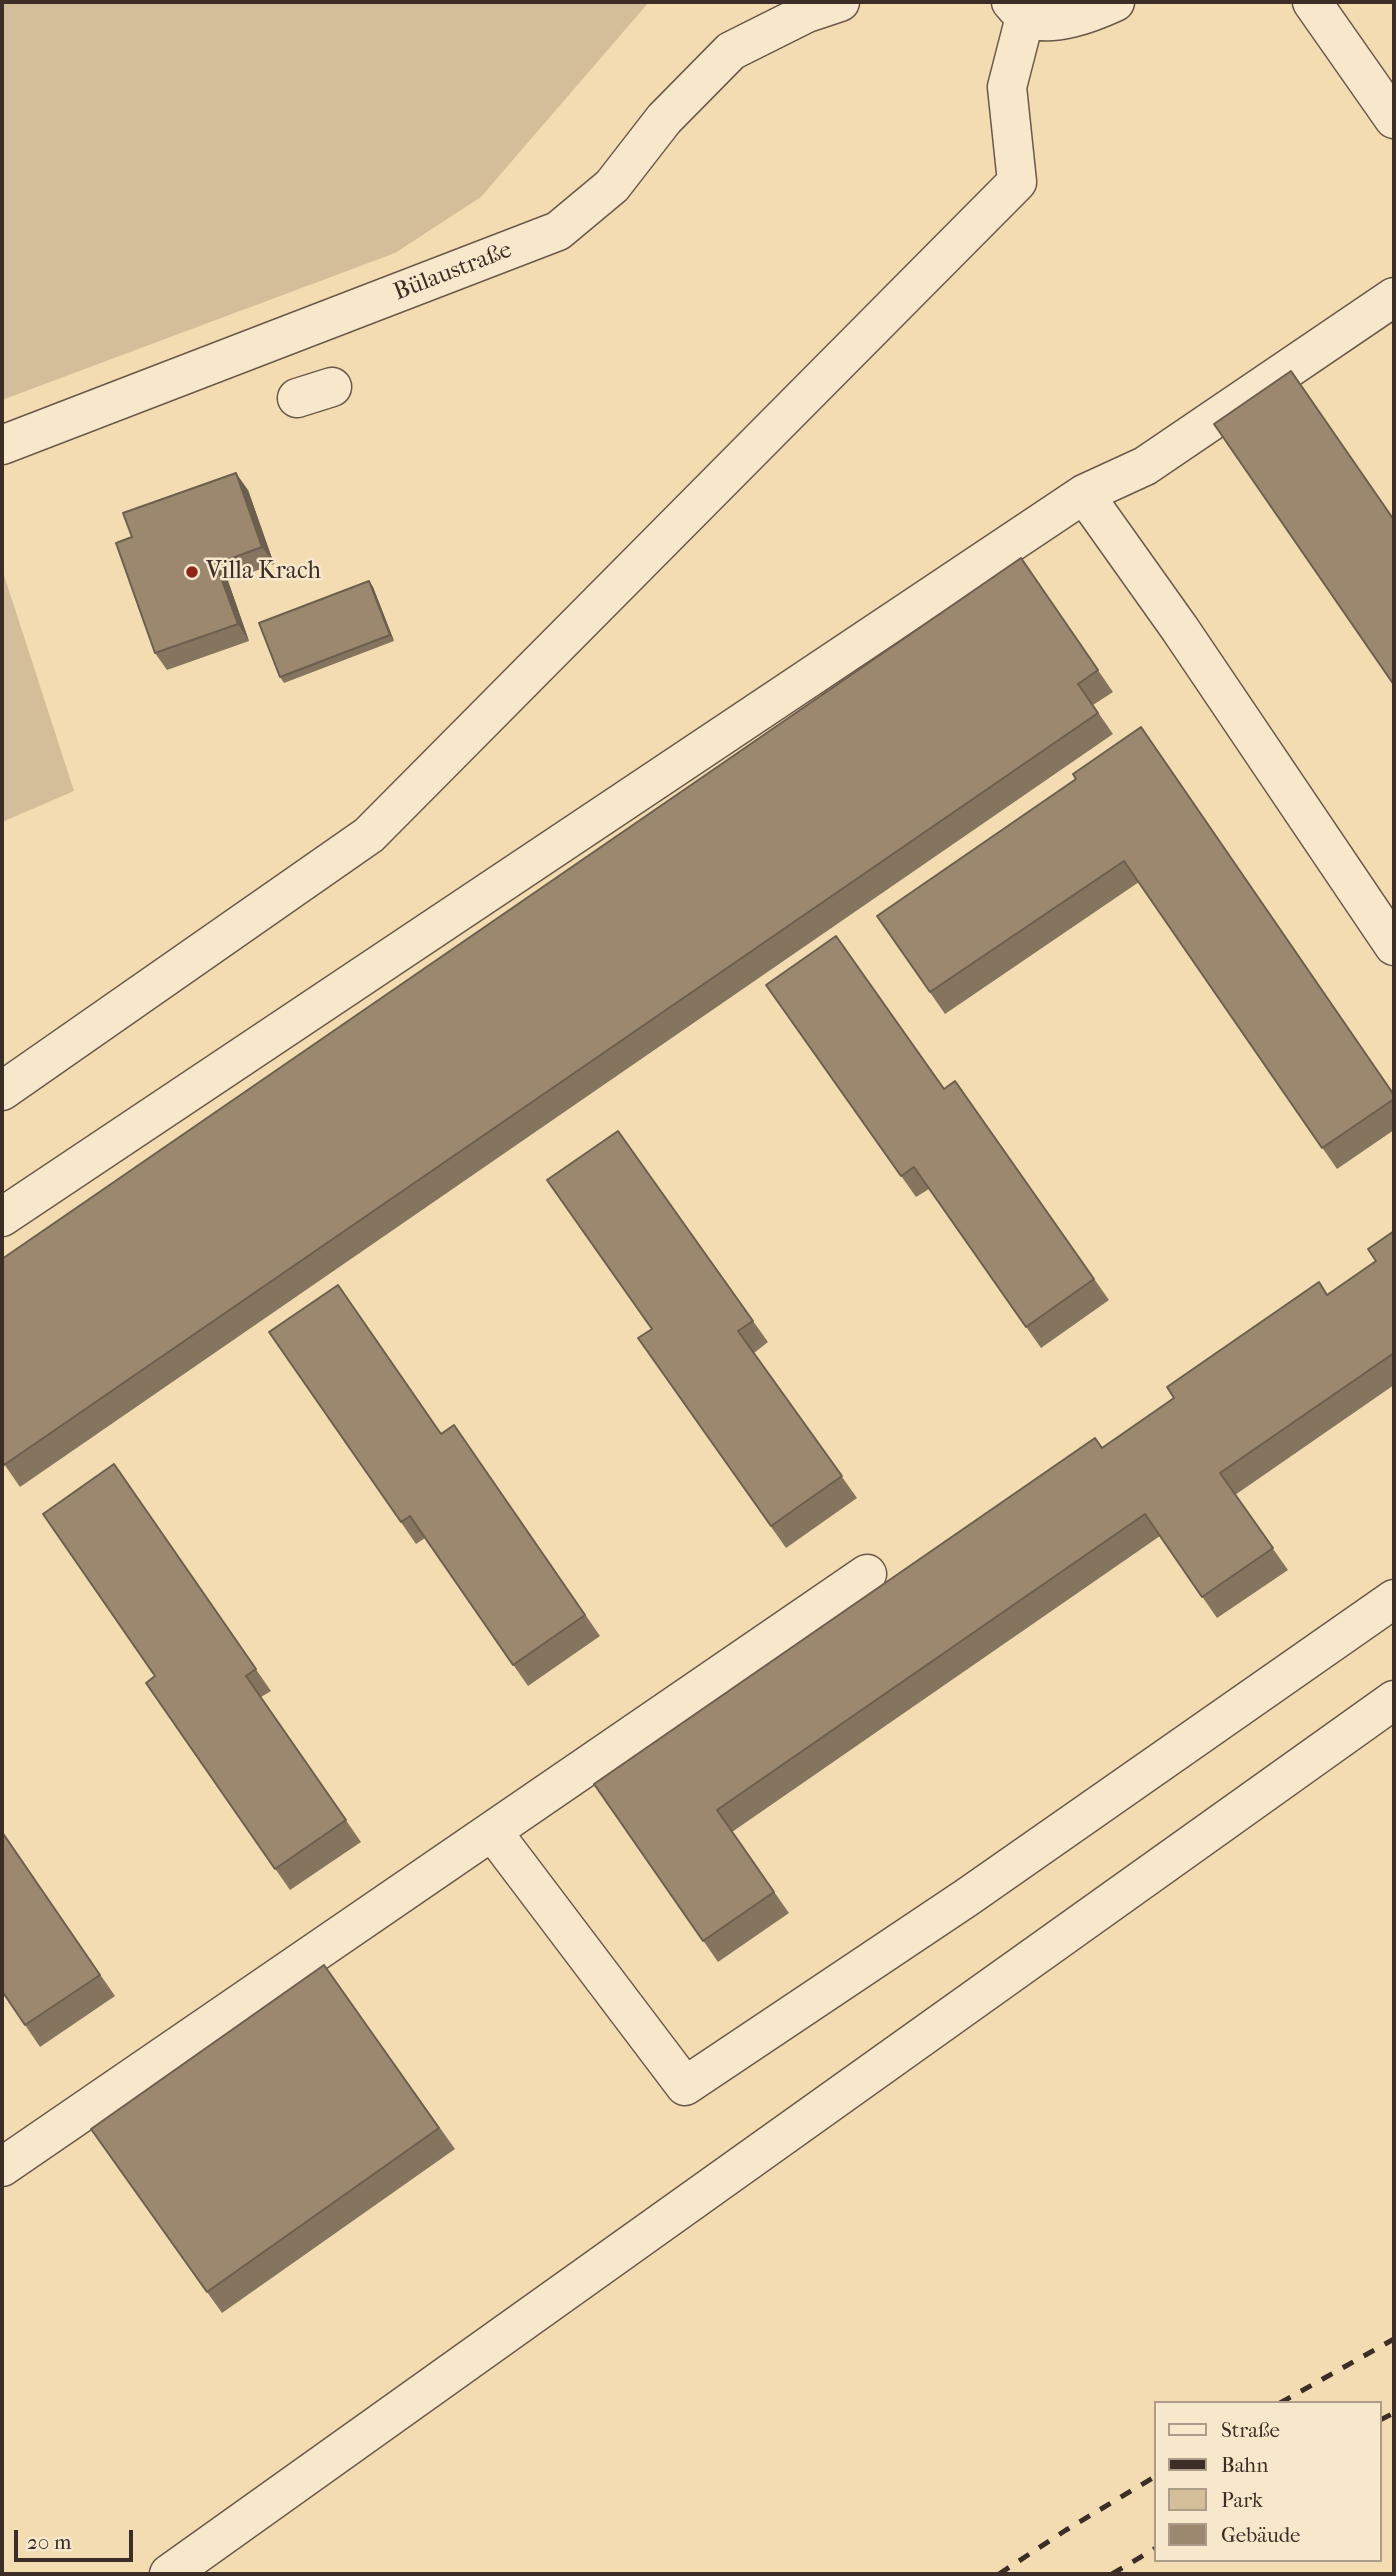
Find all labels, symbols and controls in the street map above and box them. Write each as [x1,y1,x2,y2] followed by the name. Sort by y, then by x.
[390,236,516,308] street label: Bülaustraße
[206,558,321,586] place label: Villa Krach
[184,564,200,580] marker: Villa Krach
[1154,2401,1382,2562] legend
[1221,2418,1280,2442] text: Straße
[1221,2453,1268,2477] text: Bahn
[1221,2488,1263,2512] text: Park
[18,2516,136,2560] scale bar
[1221,2523,1301,2547] text: Gebäude
[27,2530,71,2554] text: 20 m

